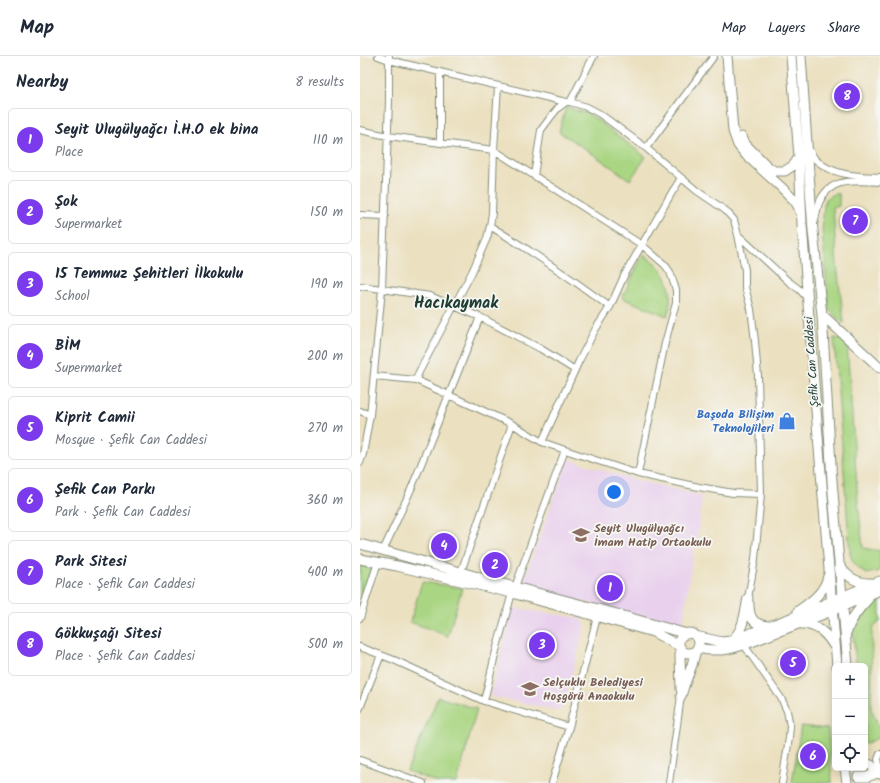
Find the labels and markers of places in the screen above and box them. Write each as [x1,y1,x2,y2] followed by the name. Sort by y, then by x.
[834,81,860,111] pin: 8
[842,206,868,236] pin: 7
[697,405,775,438] place label: Başoda Bilişim Teknolojileri
[777,411,797,431] shop icon: Başoda Bilişim Teknolojileri
[594,519,711,552] place label: Seyit Ulugülyağcı İmam Hatip Ortaokulu
[571,525,591,545] school or university icon: Seyit Ulugülyağcı İmam Hatip Ortaokulu
[431,531,457,561] pin: 4
[482,550,508,580] pin: 2
[597,573,623,603] pin: 1
[529,630,555,660] pin: 3
[780,648,806,678] pin: 5
[543,673,644,706] place label: Selçuklu Belediyesi Hoşgörü Anaokulu
[520,679,540,699] school or university icon: Selçuklu Belediyesi Hoşgörü Anaokulu
[800,741,826,771] pin: 6

